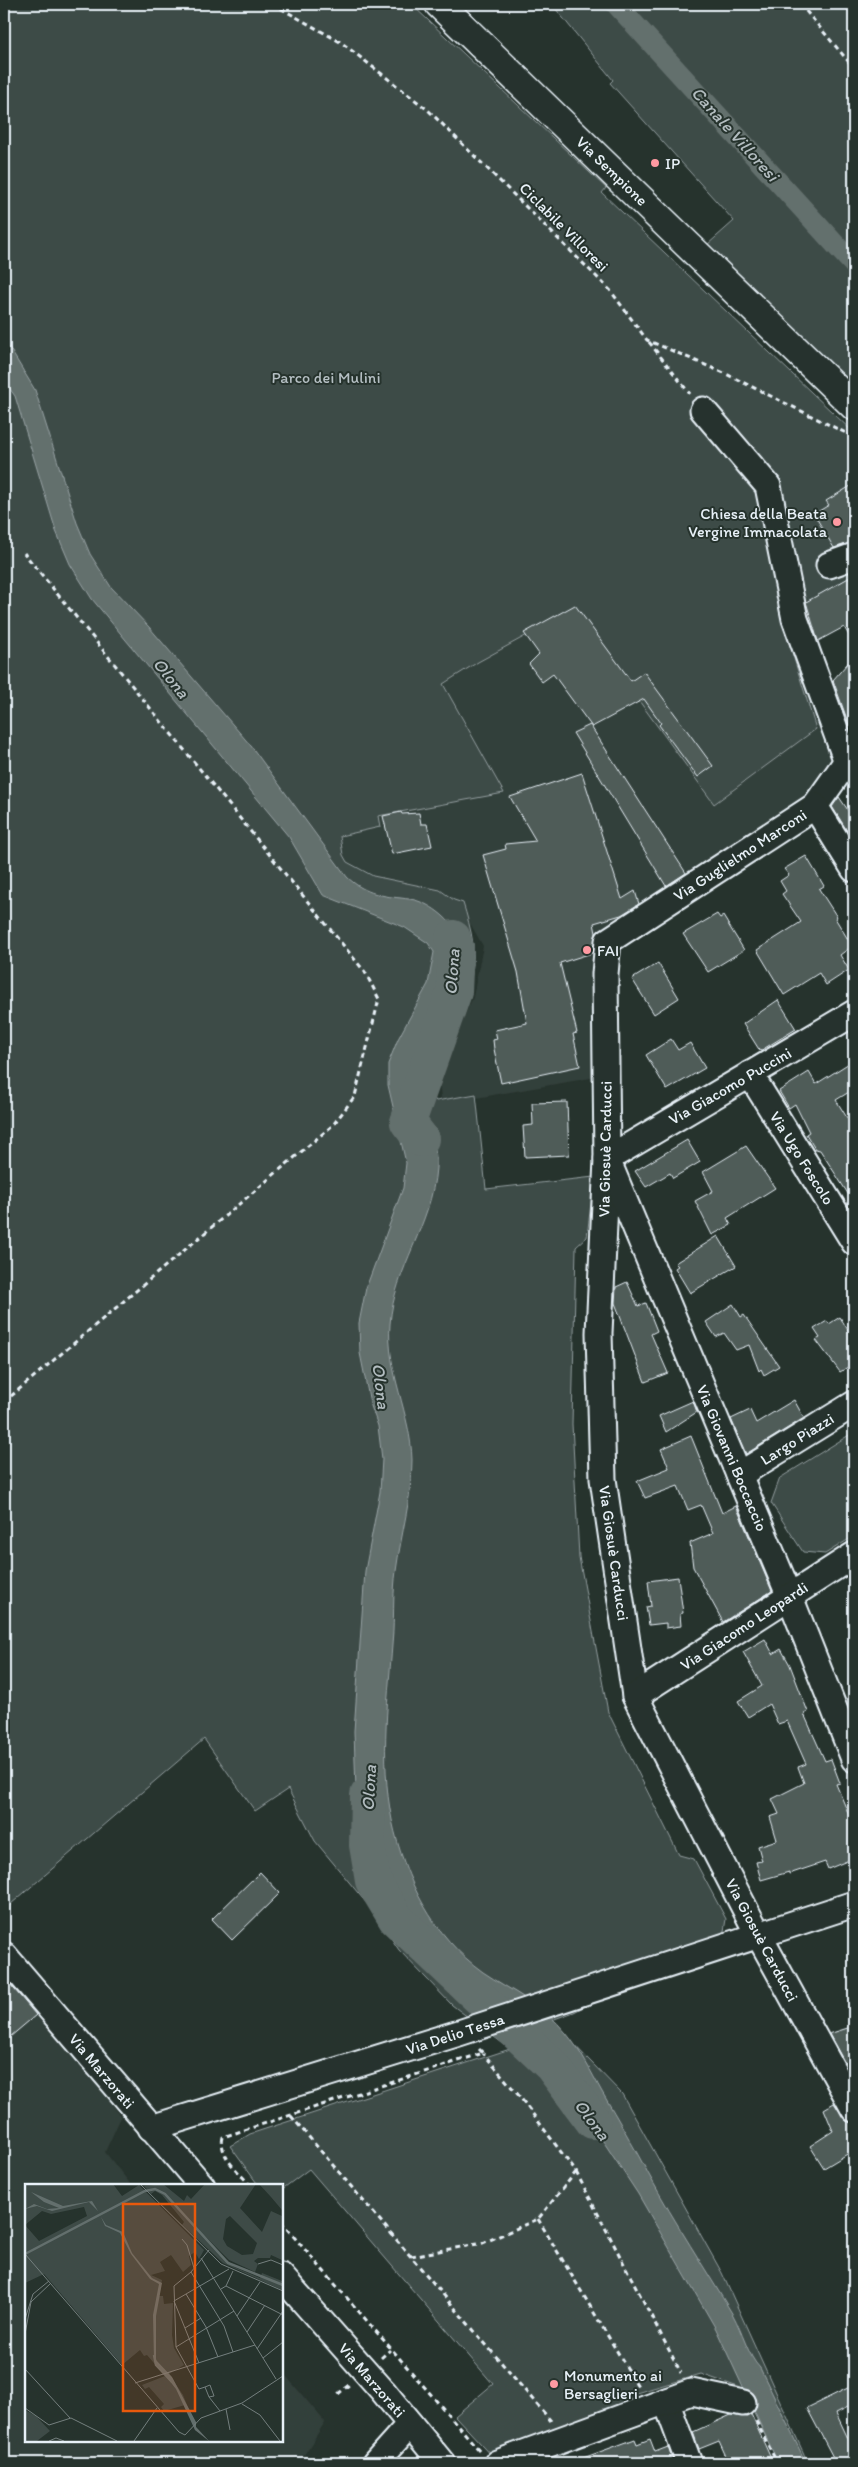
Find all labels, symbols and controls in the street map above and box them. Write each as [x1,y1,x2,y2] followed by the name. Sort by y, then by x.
[687,82,785,188] water label: Canale Villoresi
[572,132,652,210] street label: Via Sempione
[665,154,680,173] place label: IP
[649,157,661,169] marker: IP
[515,178,613,276] street label: Ciclabile Villoresi
[272,368,380,387] park label: Parco dei Mulini
[688,504,828,541] place label: Chiesa della Beata Vergine Immacolata
[831,516,843,528] marker: Chiesa della Beata Vergine Immacolata
[148,653,195,704] water label: Olona
[670,805,810,905] street label: Via Guglielmo Marconi
[597,941,619,960] place label: FAI
[581,944,593,956] marker: FAI
[439,947,465,996] water label: Olona
[665,1043,795,1129] street label: Via Giacomo Puccini
[594,1081,616,1217] street label: Via Giosuè Carducci
[766,1108,838,1208] street label: Via Ugo Foscolo
[367,1362,395,1411] water label: Olona
[693,1382,771,1534] street label: Via Giovanni Boccaccio
[757,1409,837,1469] street label: Largo Piazzi
[595,1484,633,1622] street label: Via Giosuè Carducci
[677,1578,811,1674] street label: Via Giacomo Leopardi
[357,1763,381,1811] water label: Olona
[722,1875,802,2005] street label: Via Giosuè Carducci
[403,2009,507,2059] street label: Via Delio Tessa
[65,2030,139,2112] street label: Via Marzorati
[569,2095,615,2146] water label: Olona
[25,2184,282,2442] inset map
[335,2339,409,2421] street label: Via Marzorati
[564,2366,662,2403] place label: Monumento ai Bersaglieri
[548,2378,560,2390] marker: Monumento ai Bersaglieri

